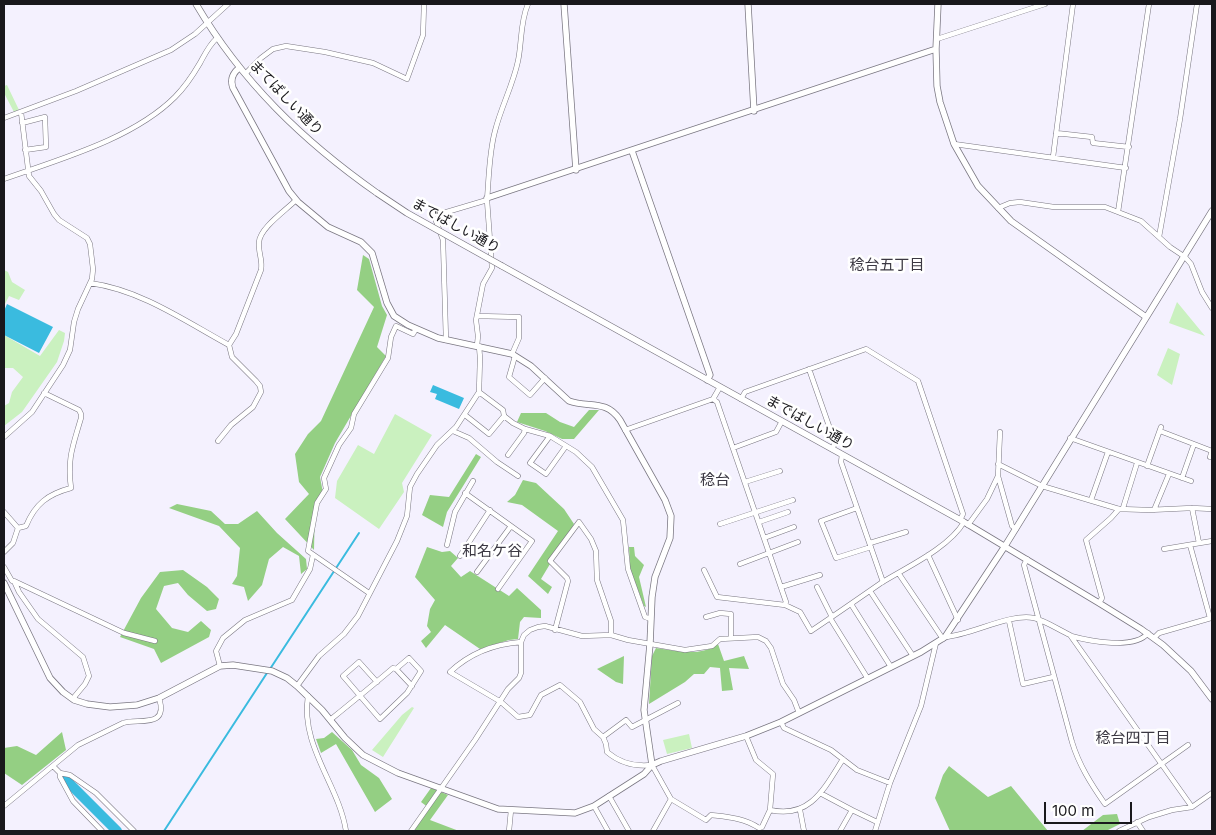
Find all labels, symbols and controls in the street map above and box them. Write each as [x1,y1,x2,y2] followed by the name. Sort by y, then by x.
[246,57,326,139] street label: まてばしい通り
[409,195,503,257] street label: までばしい通り
[850,256,924,274] district label: 稔台五丁目
[763,392,857,454] street label: までばしい通り
[700,471,730,489] district label: 稔台
[462,542,522,560] district label: 和名ケ谷
[1096,729,1170,747] district label: 稔台四丁目
[1046,792,1134,824] scale bar
[1052,801,1094,820] text: 100 m

